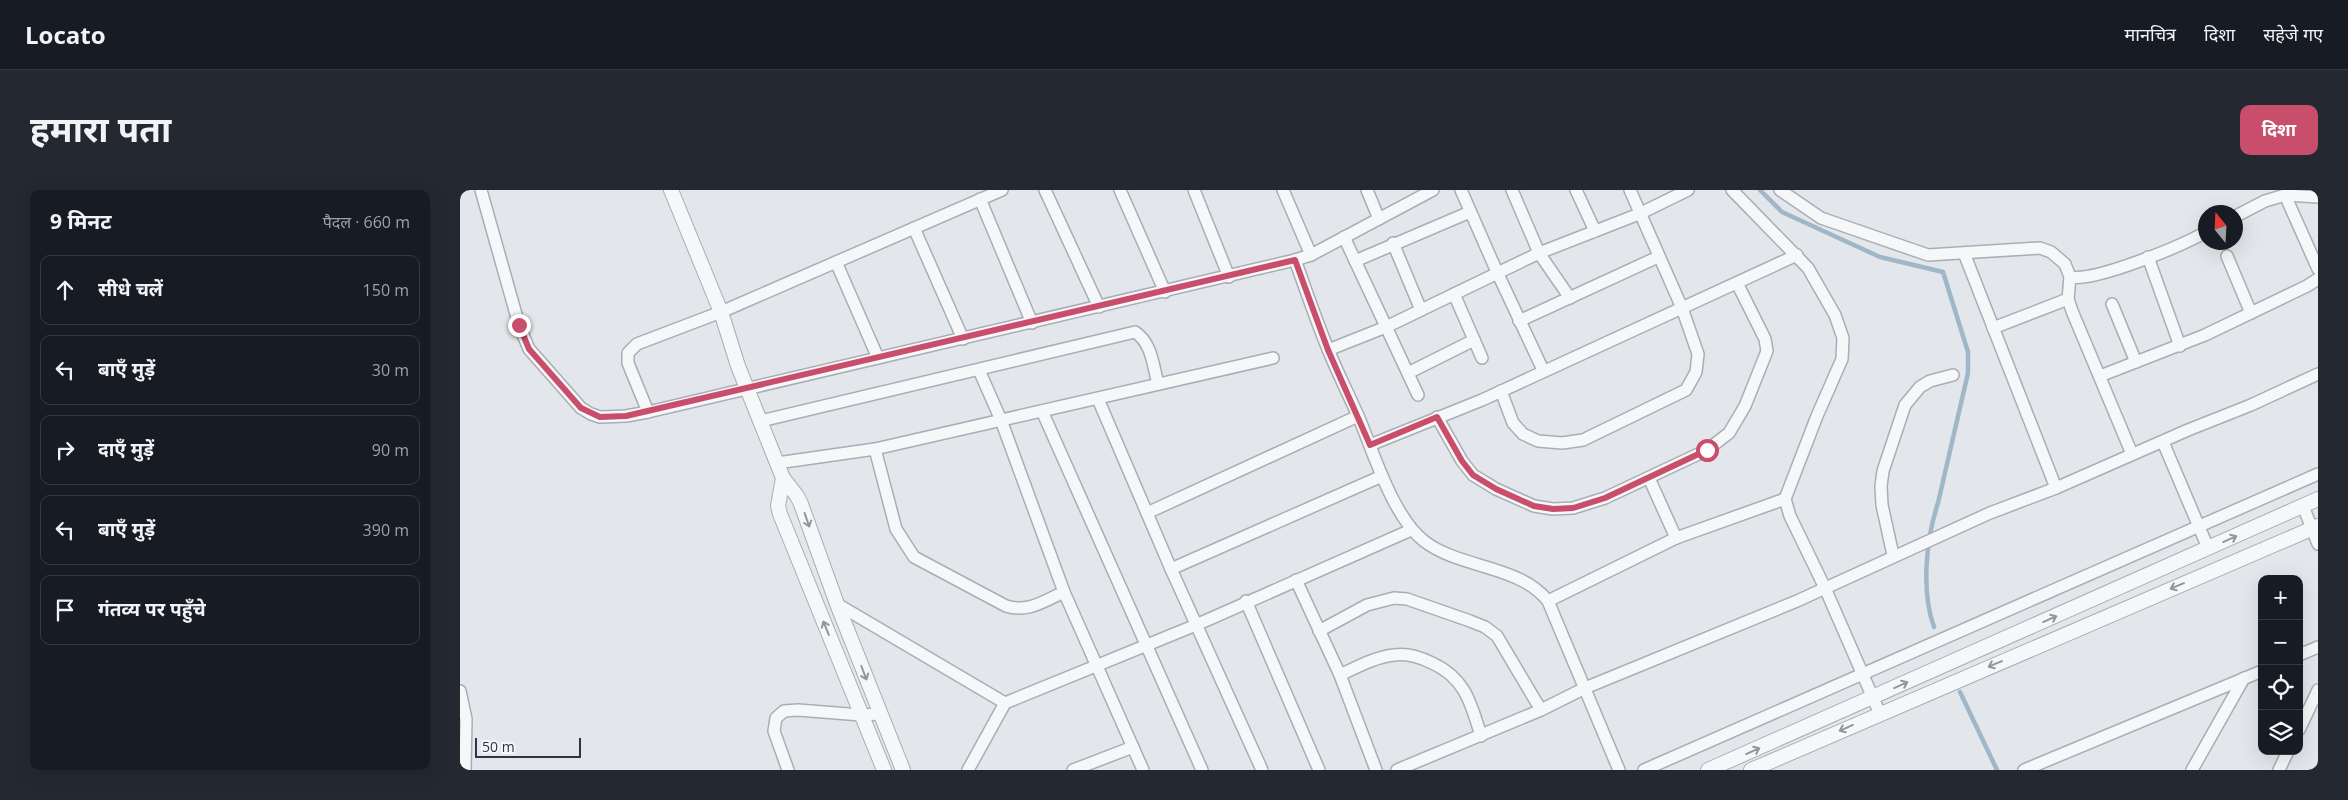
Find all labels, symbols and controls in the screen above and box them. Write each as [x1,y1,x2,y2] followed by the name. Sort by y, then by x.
[25,18,106,51] text: Locato
[2125,22,2176,46] text: मानचित्र
[2204,22,2235,46] text: दिशा
[2263,22,2323,46] text: सहेजे गए
[30,105,171,152] text: हमारा पता
[2240,105,2318,155] button: दिशा
[2198,205,2243,250] north arrow
[50,207,112,235] text: 9 मिनट
[323,211,410,233] text: पैदल · 660 m
[51,276,79,304] icon: ahead
[98,276,163,302] text: सीधे चलें
[363,279,409,301] text: 150 m
[508,314,531,337] route end
[51,356,79,384] icon: left
[98,356,155,382] text: बाएँ मुड़ें
[372,359,409,381] text: 30 m
[51,436,79,464] icon: right
[98,436,154,462] text: दाएँ मुड़ें
[372,439,409,461] text: 90 m
[1696,439,1719,462] route start
[803,512,812,528] one-way arrow
[51,516,79,544] icon: left
[98,516,155,542] text: बाएँ मुड़ें
[363,519,409,541] text: 390 m
[2222,533,2237,543] one-way arrow
[2258,575,2303,755] map controls
[2258,575,2303,620] button: +
[2170,582,2185,592] one-way arrow
[51,596,79,624] icon: arrive
[98,596,206,622] text: गंतव्य पर पहुँचे
[2042,614,2057,624] one-way arrow
[821,620,830,636] one-way arrow
[2258,620,2303,665] button: −
[1988,659,2003,669] one-way arrow
[860,665,869,680] one-way arrow
[2258,665,2303,710] button: locate
[1894,680,1909,689] one-way arrow
[2258,710,2303,755] button: layers
[1839,724,1854,734] one-way arrow
[475,735,581,758] scale bar
[482,737,515,756] text: 50 m
[1745,745,1760,755] one-way arrow

